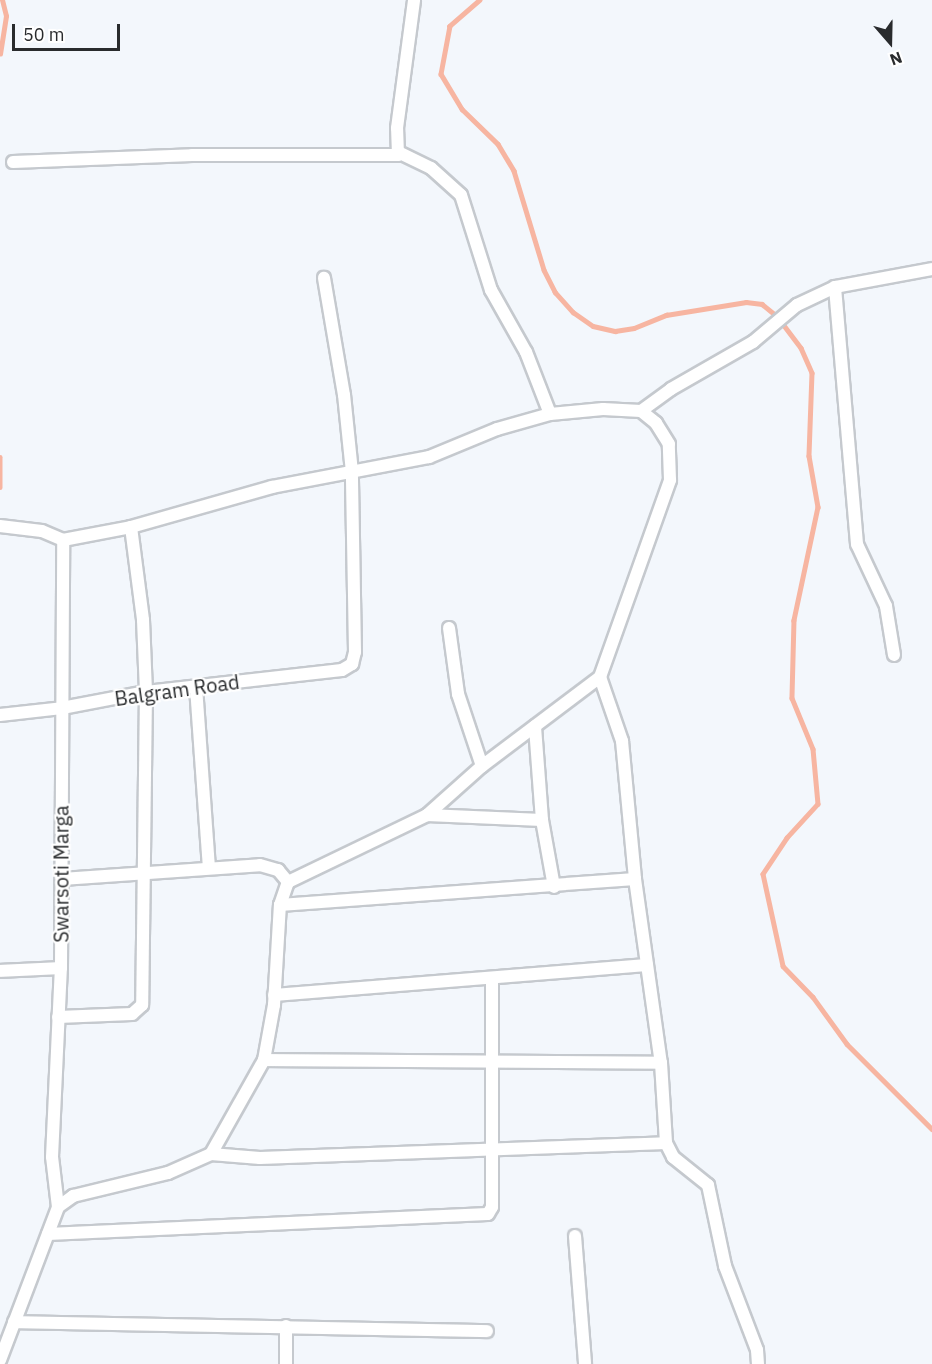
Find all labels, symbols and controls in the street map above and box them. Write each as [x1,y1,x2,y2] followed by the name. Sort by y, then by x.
[15,12,123,50] scale bar
[860,12,920,72] north arrow
[23,23,65,46] text: 50 m
[887,48,905,70] text: N
[113,669,241,711] street label: Balgram Road
[49,805,73,943] street label: Swarsoti Marga

